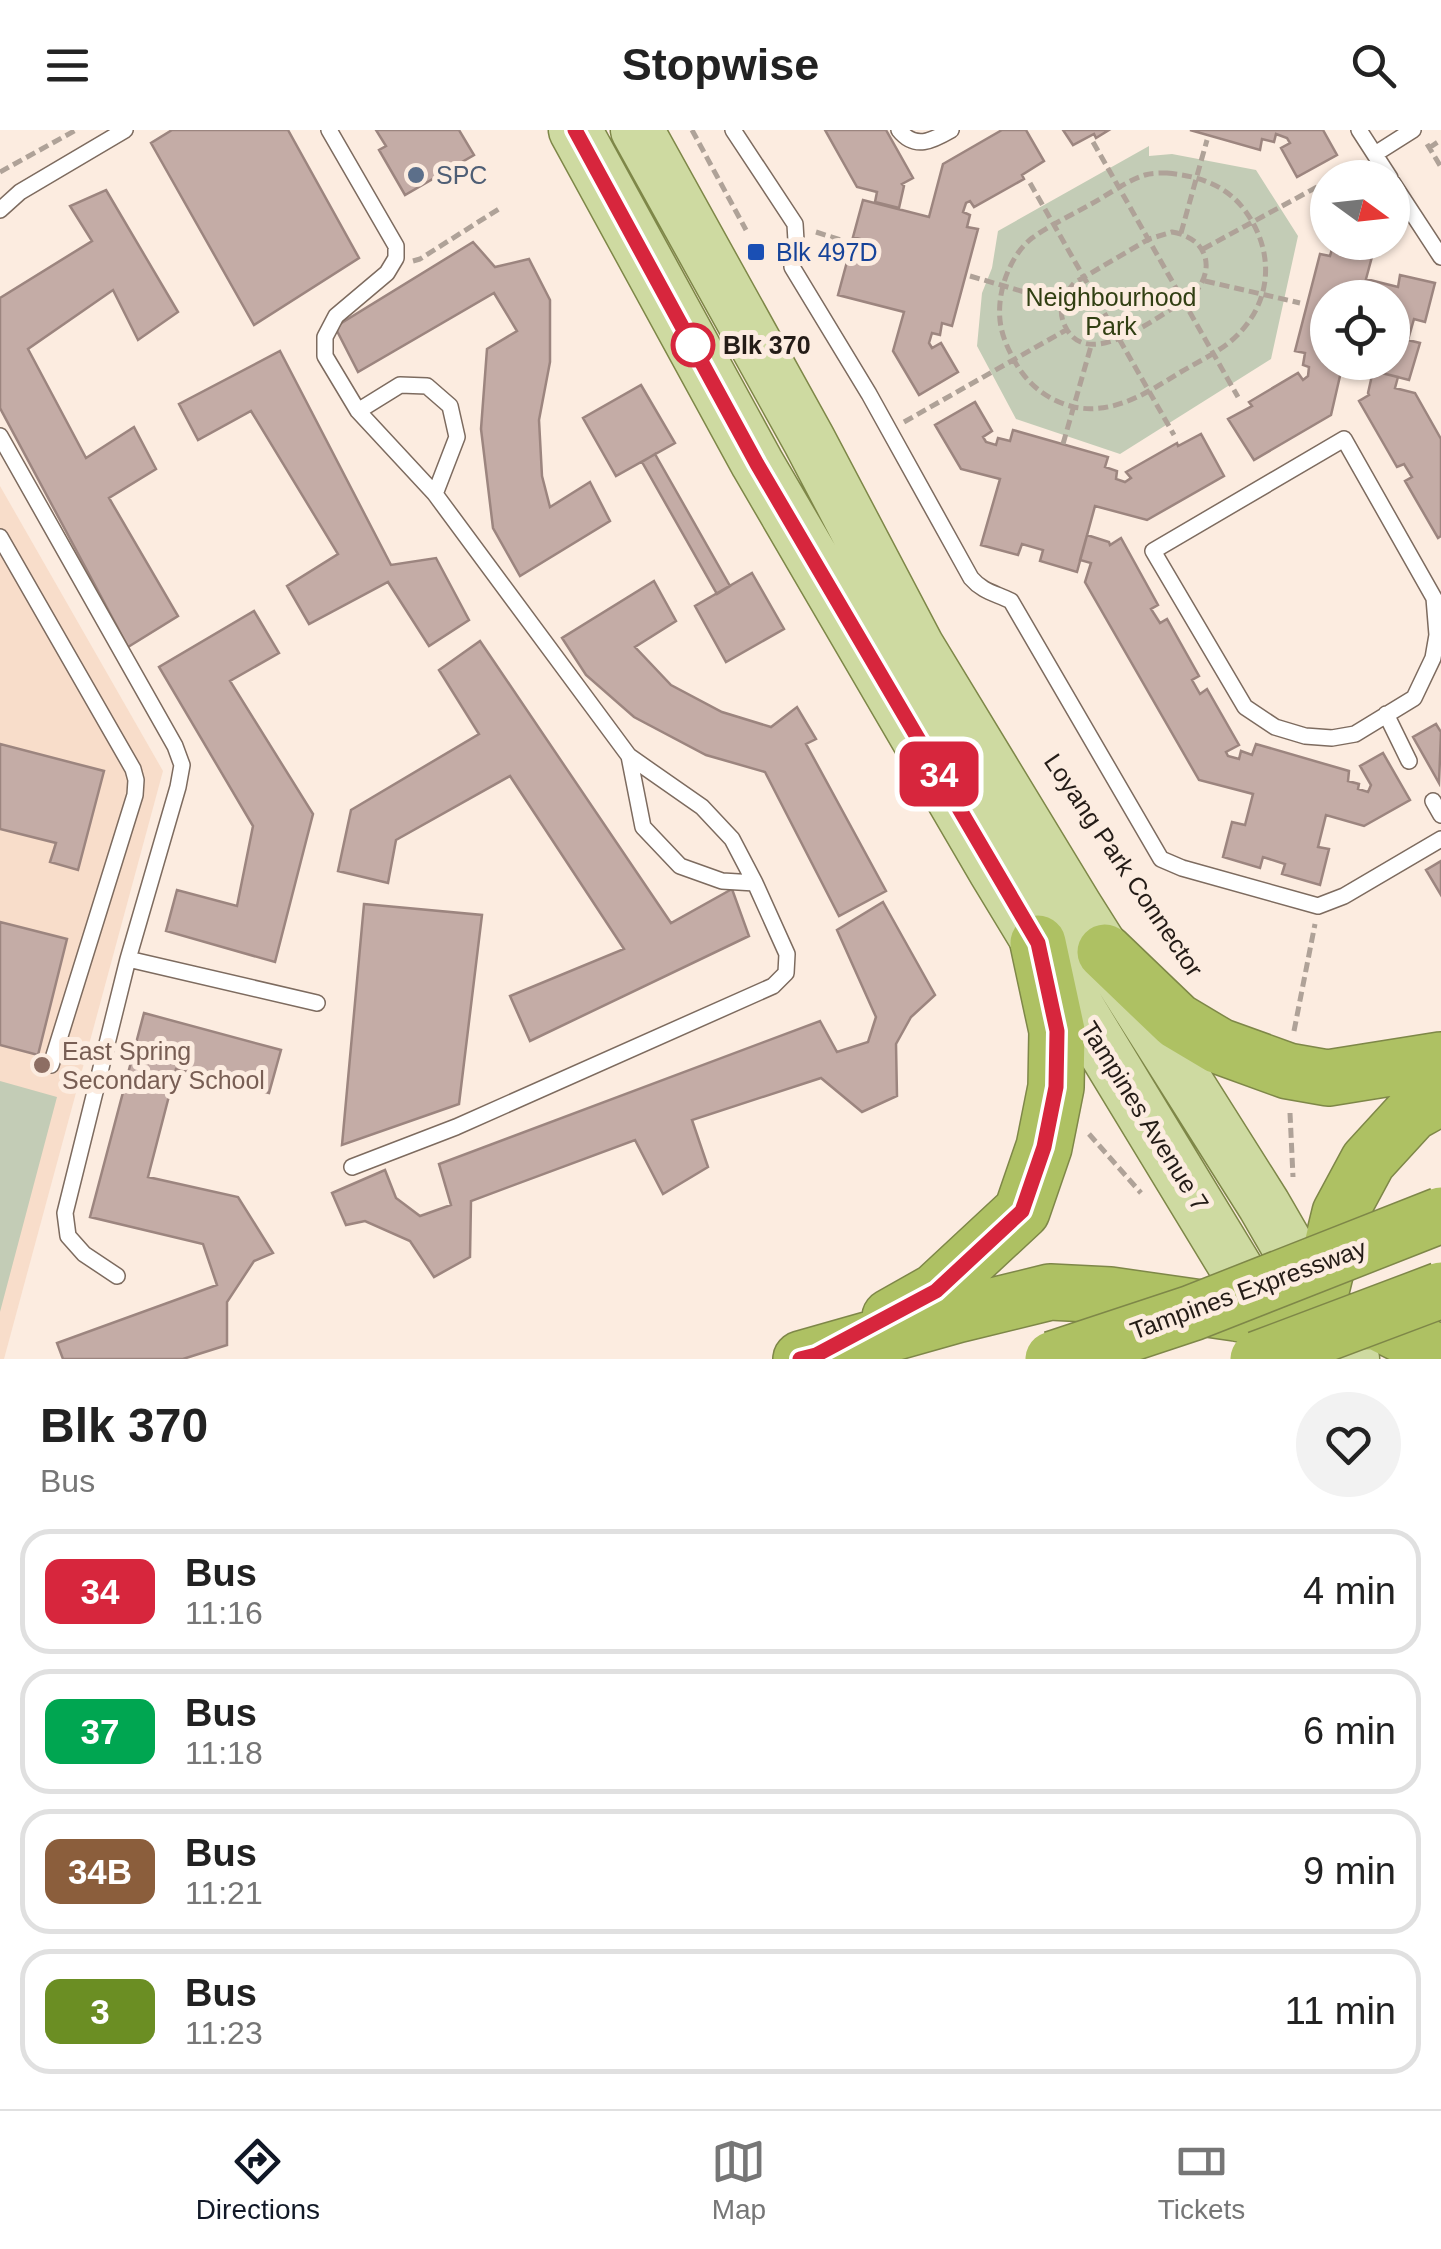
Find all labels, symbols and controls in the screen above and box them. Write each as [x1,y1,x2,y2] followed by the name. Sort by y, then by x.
[40,38,95,93] icon: menu
[1346,38,1401,93] icon: search
[622,39,819,90] text: Stopwise
[1310,160,1410,260] north arrow
[1310,160,1410,380] map controls
[436,161,487,189] place label: SPC
[405,164,427,186] marker: SPC
[776,238,877,266] place label: Blk 497D
[745,241,767,263] marker: Blk 497D
[1310,280,1410,380] button: locate
[1026,283,1196,340] park label: Neighbourhood Park
[672,324,714,366] marker: Blk 370
[723,331,811,359] place label: Blk 370
[894,742,984,806] line badge: 34
[1039,748,1209,982] street label: Loyang Park Connector
[920,755,958,794] text: 34
[1075,1016,1215,1216] street label: Tampines Avenue 7
[62,1037,265,1094] place label: East Spring Secondary School
[31,1054,53,1076] marker: East Spring Secondary School
[1126,1233,1370,1345] street label: Tampines Expressway
[1296,1392,1401,1497] button: heart
[40,1399,208,1452] text: Blk 370
[40,1463,95,1499] text: Bus
[185,1552,257,1594] text: Bus
[1303,1570,1396,1612] text: 4 min
[81,1572,119,1611] text: 34
[185,1595,263,1631] text: 11:16
[185,1692,257,1734] text: Bus
[1303,1710,1396,1752] text: 6 min
[81,1712,119,1751] text: 37
[185,1735,263,1771] text: 11:18
[185,1832,257,1874] text: Bus
[1303,1850,1396,1892] text: 9 min
[68,1852,132,1891] text: 34B
[185,1875,263,1911] text: 11:21
[185,1972,257,2014] text: Bus
[1285,1990,1396,2032] text: 11 min
[90,1992,110,2031] text: 3
[185,2015,263,2051] text: 11:23
[196,2134,320,2226] tab: Directions
[711,2134,766,2226] tab: Map
[1158,2134,1245,2226] tab: Tickets

